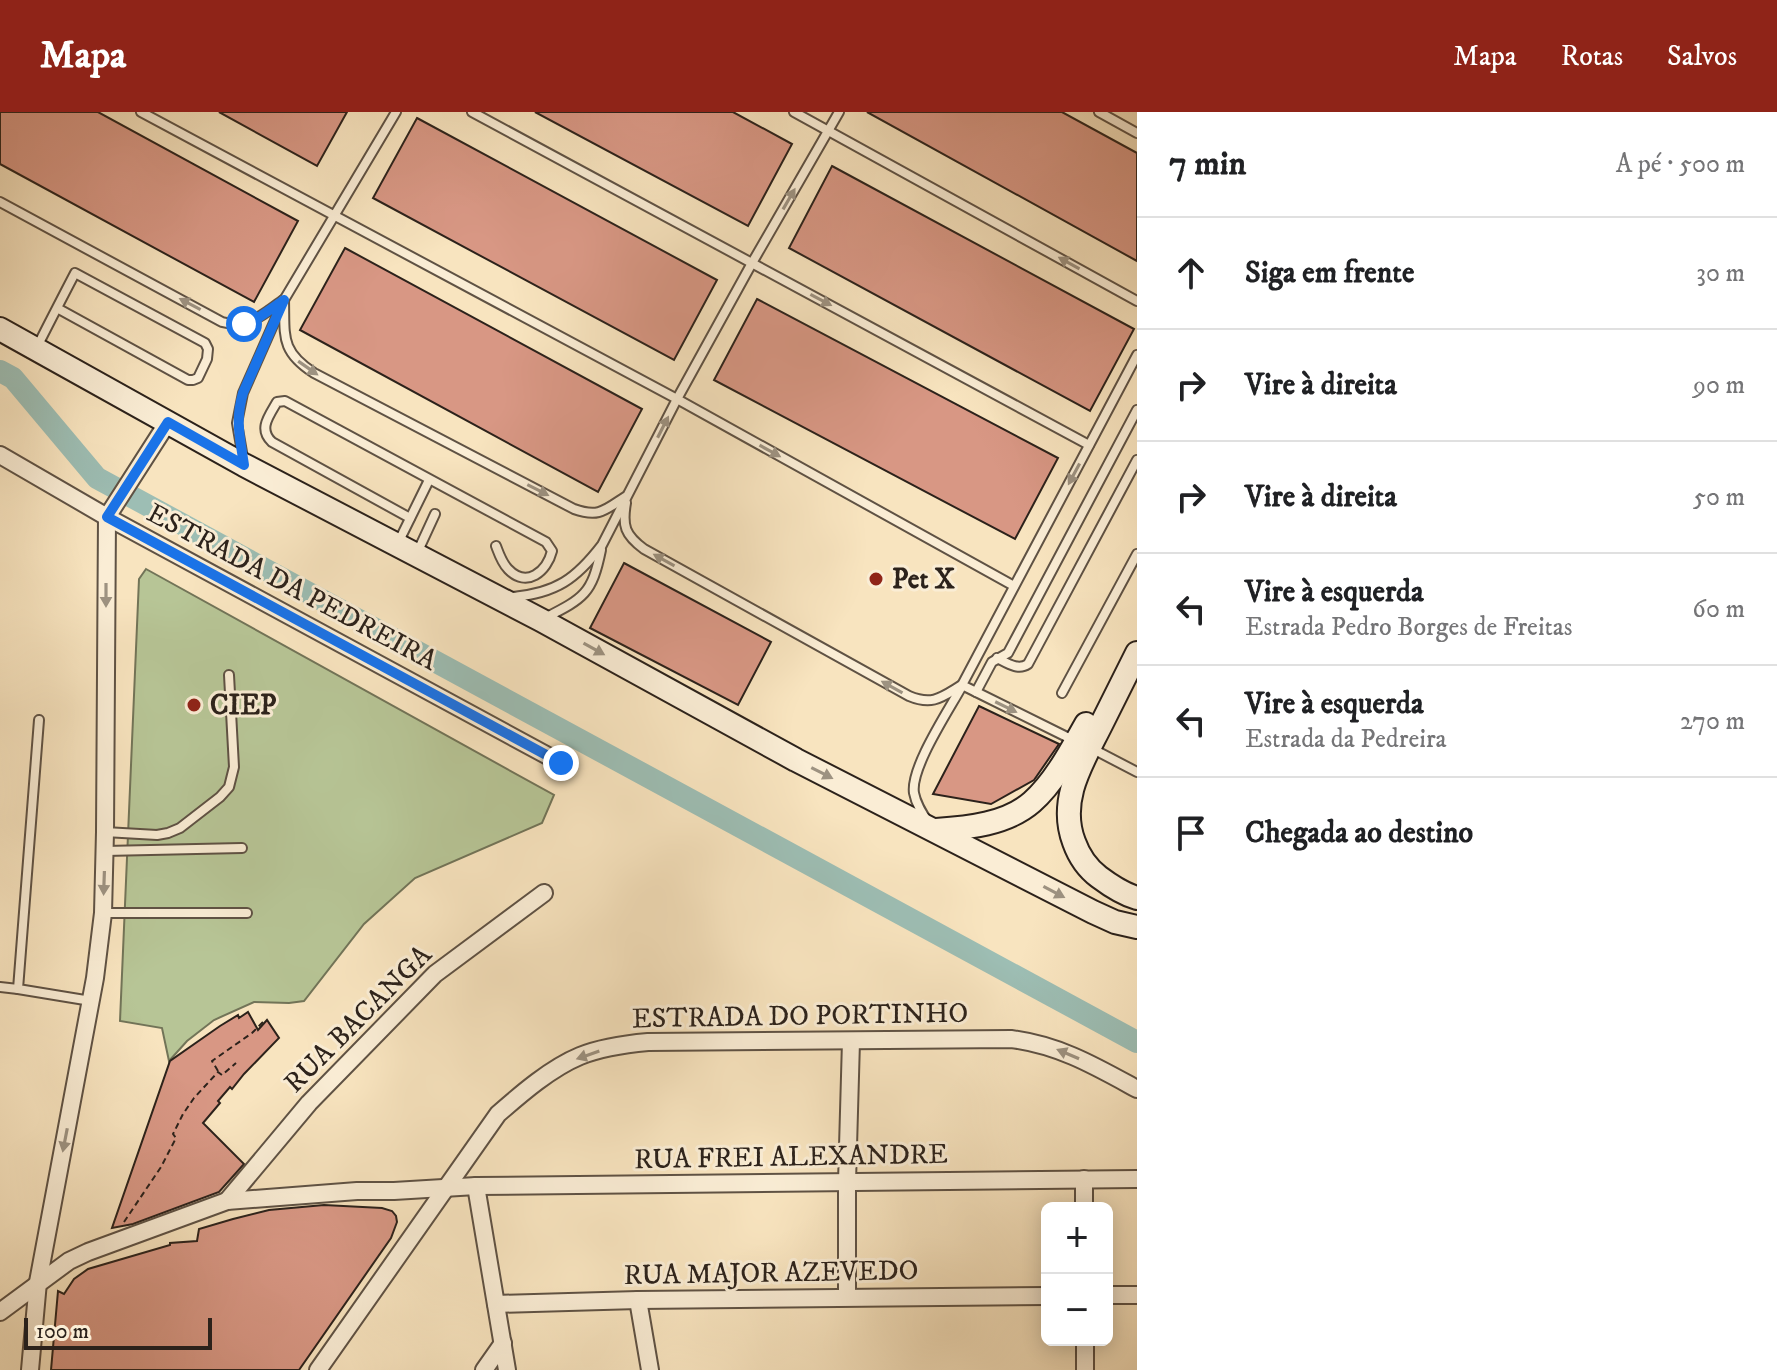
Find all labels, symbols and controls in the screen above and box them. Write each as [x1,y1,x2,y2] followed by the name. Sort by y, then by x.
[40,32,126,80] text: Mapa
[1453,39,1517,74] text: Mapa
[1561,39,1623,74] text: Rotas
[1667,39,1737,74] text: Salvos
[1169,143,1246,185] text: 7 min
[1616,148,1745,181] text: A pé · 500 m
[782,188,796,210] one-way arrow
[1169,251,1213,295] icon: ahead
[1245,255,1414,292] text: Siga em frente
[1057,256,1080,270] one-way arrow
[1696,257,1745,290] text: 30 m
[809,293,832,307] one-way arrow
[178,298,201,311] one-way arrow
[226,306,262,342] route start
[298,360,319,375] one-way arrow
[1169,363,1213,407] icon: right
[1245,367,1397,404] text: Vire à direita
[1693,369,1745,402] text: 90 m
[657,415,670,438] one-way arrow
[759,444,781,458] one-way arrow
[1068,462,1081,485] one-way arrow
[1169,475,1213,519] icon: right
[1245,479,1397,516] text: Vire à direita
[1693,481,1745,514] text: 50 m
[526,483,549,496] one-way arrow
[141,495,444,679] street label: ESTRADA DA PEDREIRA
[653,554,675,568] one-way arrow
[892,562,955,597] place label: Pet X
[867,570,885,588] marker: Pet X
[1245,574,1424,611] text: Vire à esquerda
[100,583,112,608] one-way arrow
[1169,587,1213,631] icon: left
[1692,593,1745,626] text: 60 m
[1245,611,1573,644] text: Estrada Pedro Borges de Freitas
[582,642,605,656] one-way arrow
[880,680,903,693] one-way arrow
[1245,686,1424,723] text: Vire à esquerda
[210,688,277,723] place label: CIEP
[185,696,203,714] marker: CIEP
[1169,699,1213,743] icon: left
[994,700,1017,713] one-way arrow
[1680,705,1745,738] text: 270 m
[1245,723,1447,756] text: Estrada da Pedreira
[543,745,579,781] route end
[811,766,834,780] one-way arrow
[1169,811,1213,855] icon: arrive
[1245,815,1473,852] text: Chegada ao destino
[97,871,110,896] one-way arrow
[1042,885,1065,898] one-way arrow
[277,937,440,1100] street label: RUA BACANGA
[631,996,969,1036] street label: ESTRADA DO PORTINHO
[1056,1047,1079,1060] one-way arrow
[575,1049,599,1061] one-way arrow
[58,1127,71,1152] one-way arrow
[634,1137,948,1177] street label: RUA FREI ALEXANDRE
[1041,1202,1113,1346] map controls
[1041,1202,1113,1274] button: +
[623,1253,919,1293] street label: RUA MAJOR AZEVEDO
[1041,1274,1113,1346] button: −
[24,1314,212,1350] scale bar
[36,1318,89,1345] text: 100 m

